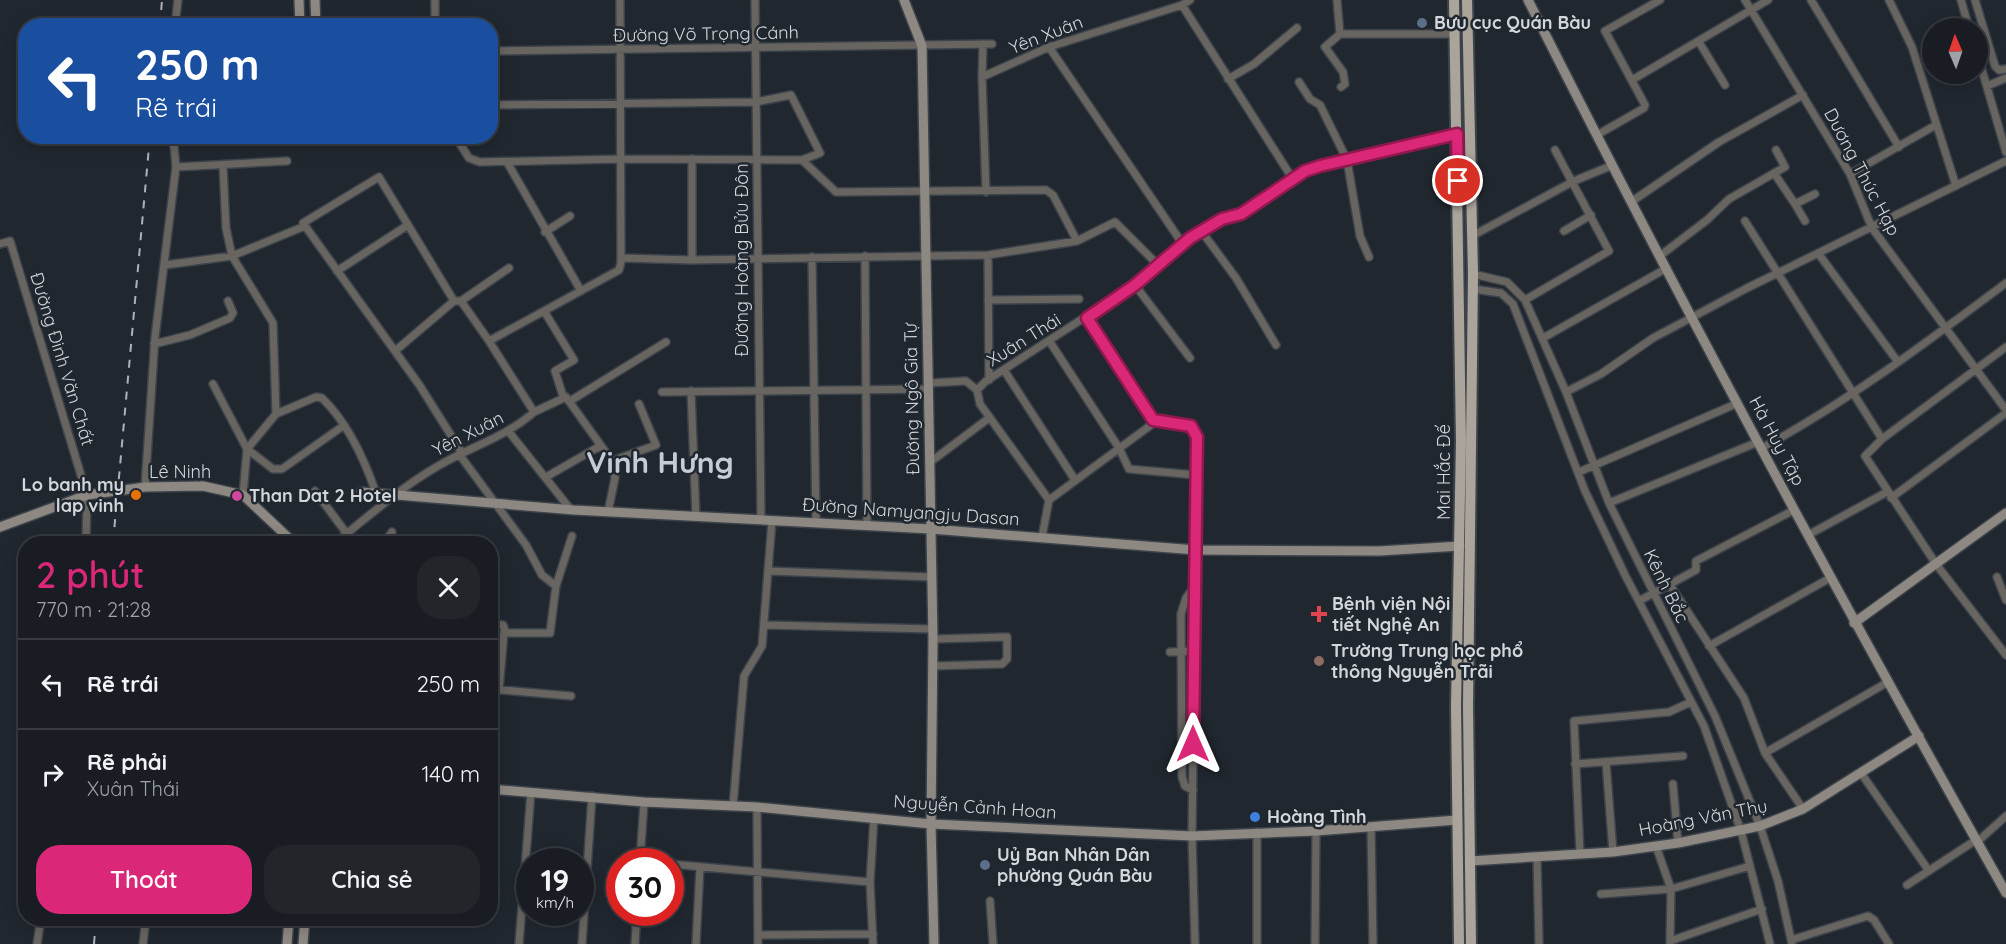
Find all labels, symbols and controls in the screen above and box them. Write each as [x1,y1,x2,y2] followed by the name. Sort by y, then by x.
[1006,10,1086,59] street label: Yên Xuân
[1434,11,1591,34] place label: Bưu cục Quán Bàu
[1415,16,1429,30] marker: Bưu cục Quán Bàu
[1922,18,1988,84] north arrow
[1922,18,1988,84] map controls
[613,20,799,47] street label: Đường Võ Trọng Cánh
[135,38,259,91] text: 250 m
[36,42,114,120] icon: left
[135,90,217,124] text: Rẽ trái
[1819,104,1906,239] street label: Dương Thúc Hạp
[1432,155,1483,206] pin
[730,163,753,357] street label: Đường Hoàng Bửu Đôn
[1441,164,1474,197] icon: arrive
[25,269,100,448] street label: Đường Đinh Văn Chất
[982,308,1065,371] street label: Xuân Thái
[899,322,924,475] street label: Đường Ngô Gia Tự
[1744,392,1811,490] street label: Hà Huy Tập
[428,406,507,461] street label: Yên Xuân
[1432,424,1455,520] street label: Mai Hắc Đế
[586,443,734,481] district label: Vinh Hưng
[149,460,211,483] street label: Lê Ninh
[22,473,124,517] place label: Lo banh my lap vinh
[249,484,397,507] place label: Than Dat 2 Hotel
[129,488,143,502] marker: Lo banh my lap vinh
[230,489,244,503] marker: Than Dat 2 Hotel
[802,492,1020,531] street label: Đường Namyangju Dasan
[1639,545,1694,627] street label: Kênh Bắc
[36,552,144,597] text: 2 phút
[417,556,480,619] button: close
[1332,592,1450,636] place label: Bệnh viện Nội tiết Nghệ An
[36,597,151,622] text: 770 m · 21:28
[1310,605,1328,623] marker: Bệnh viện Nội tiết Nghệ An
[1331,639,1523,683] place label: Trường Trung học phổ thông Nguyễn Trãi
[1312,654,1326,668] marker: Trường Trung học phổ thông Nguyễn Trãi
[36,668,69,701] icon: left
[87,670,158,698] text: Rẽ trái
[417,670,480,698] text: 250 m
[1161,712,1225,776] position arrow
[87,748,167,776] text: Rẽ phải
[36,758,69,791] icon: right
[421,760,480,788] text: 140 m
[87,776,179,801] text: Xuân Thái
[893,789,1057,824] street label: Nguyễn Cảnh Hoan
[1637,794,1769,841] street label: Hoàng Văn Thụ
[1267,805,1367,828] place label: Hoàng Tình
[1248,810,1262,824] marker: Hoàng Tình
[997,843,1153,887] place label: Uỷ Ban Nhân Dân phường Quán Bàu
[36,845,252,914] button: Thoát
[264,845,480,914] button: Chia sẻ
[606,848,684,926] speed limit sign: 30
[978,858,992,872] marker: Uỷ Ban Nhân Dân phường Quán Bàu
[541,861,569,899] text: 19
[536,893,574,912] text: km/h

